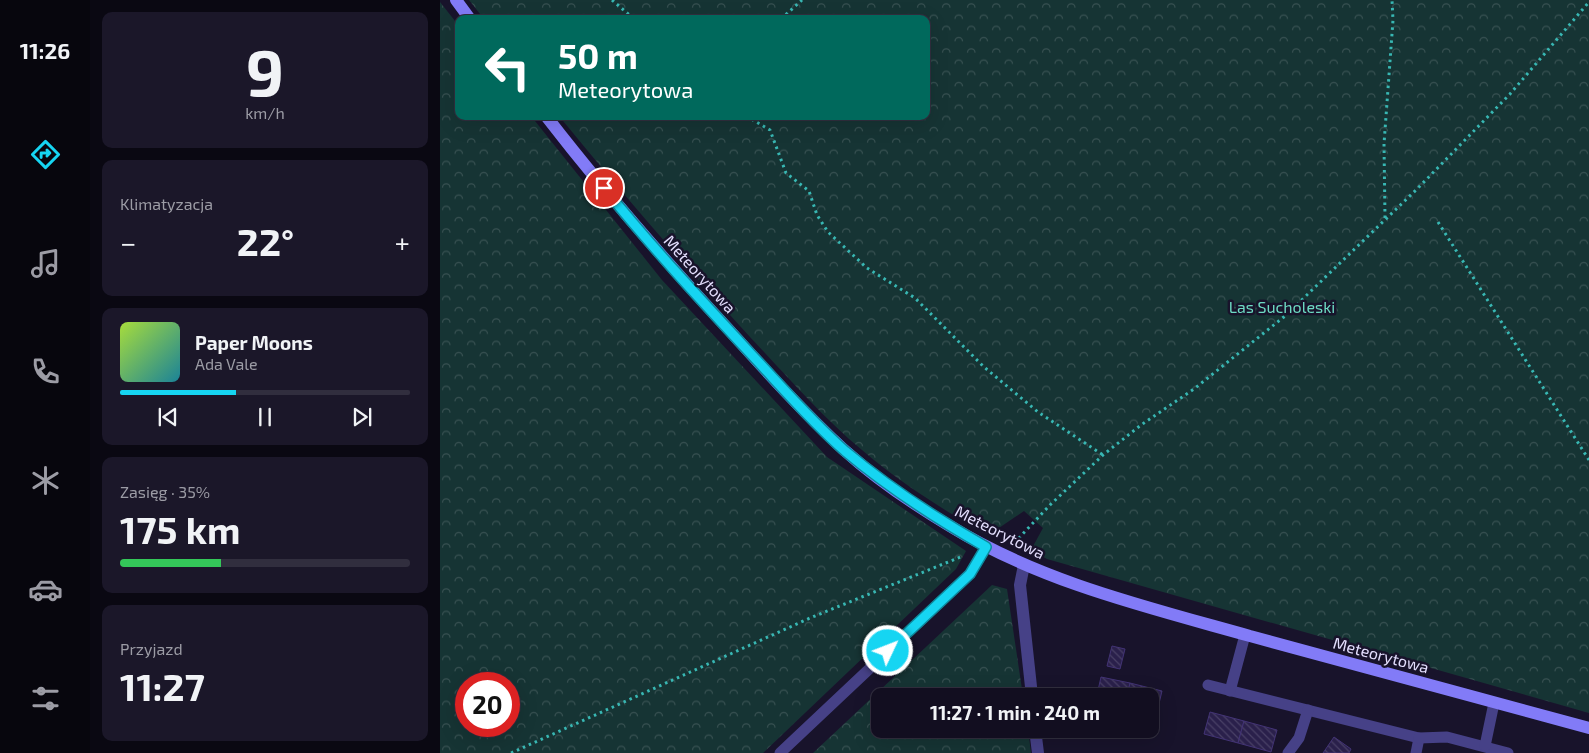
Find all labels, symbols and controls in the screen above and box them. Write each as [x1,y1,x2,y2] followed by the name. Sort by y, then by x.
[246,31,284,109] text: 9
[558,34,638,76] text: 50 m
[475,35,540,100] icon: left
[20,37,70,63] text: 11:26
[558,76,693,102] text: Meteorytowa
[245,103,285,122] text: km/h
[28,137,63,172] icon: directions
[583,167,625,209] pin
[590,174,618,202] icon: arrive
[120,194,213,213] text: Klimatyzacja
[237,218,294,264] text: 22°
[120,225,136,259] text: −
[395,225,410,259] text: +
[660,231,740,317] street label: Meteorytowa
[28,246,63,281] icon: music
[1229,297,1335,316] park label: Las Sucholeski
[195,331,313,354] text: Paper Moons
[28,354,63,389] icon: phone
[195,354,258,373] text: Ada Vale
[154,403,182,431] icon: previous
[251,403,279,431] icon: pause
[348,403,376,431] icon: next
[28,463,63,498] icon: climate
[120,482,210,501] text: Zasięg · 35%
[952,501,1048,562] street label: Meteorytowa
[120,506,240,552] text: 175 km
[28,572,63,607] icon: car
[861,624,913,676] position arrow
[1331,633,1431,676] street label: Meteorytowa
[120,639,183,658] text: Przyjazd
[120,663,205,709] text: 11:27
[455,672,520,737] speed limit sign: 20
[28,681,63,716] icon: filters
[930,701,1100,724] text: 11:27 · 1 min · 240 m

